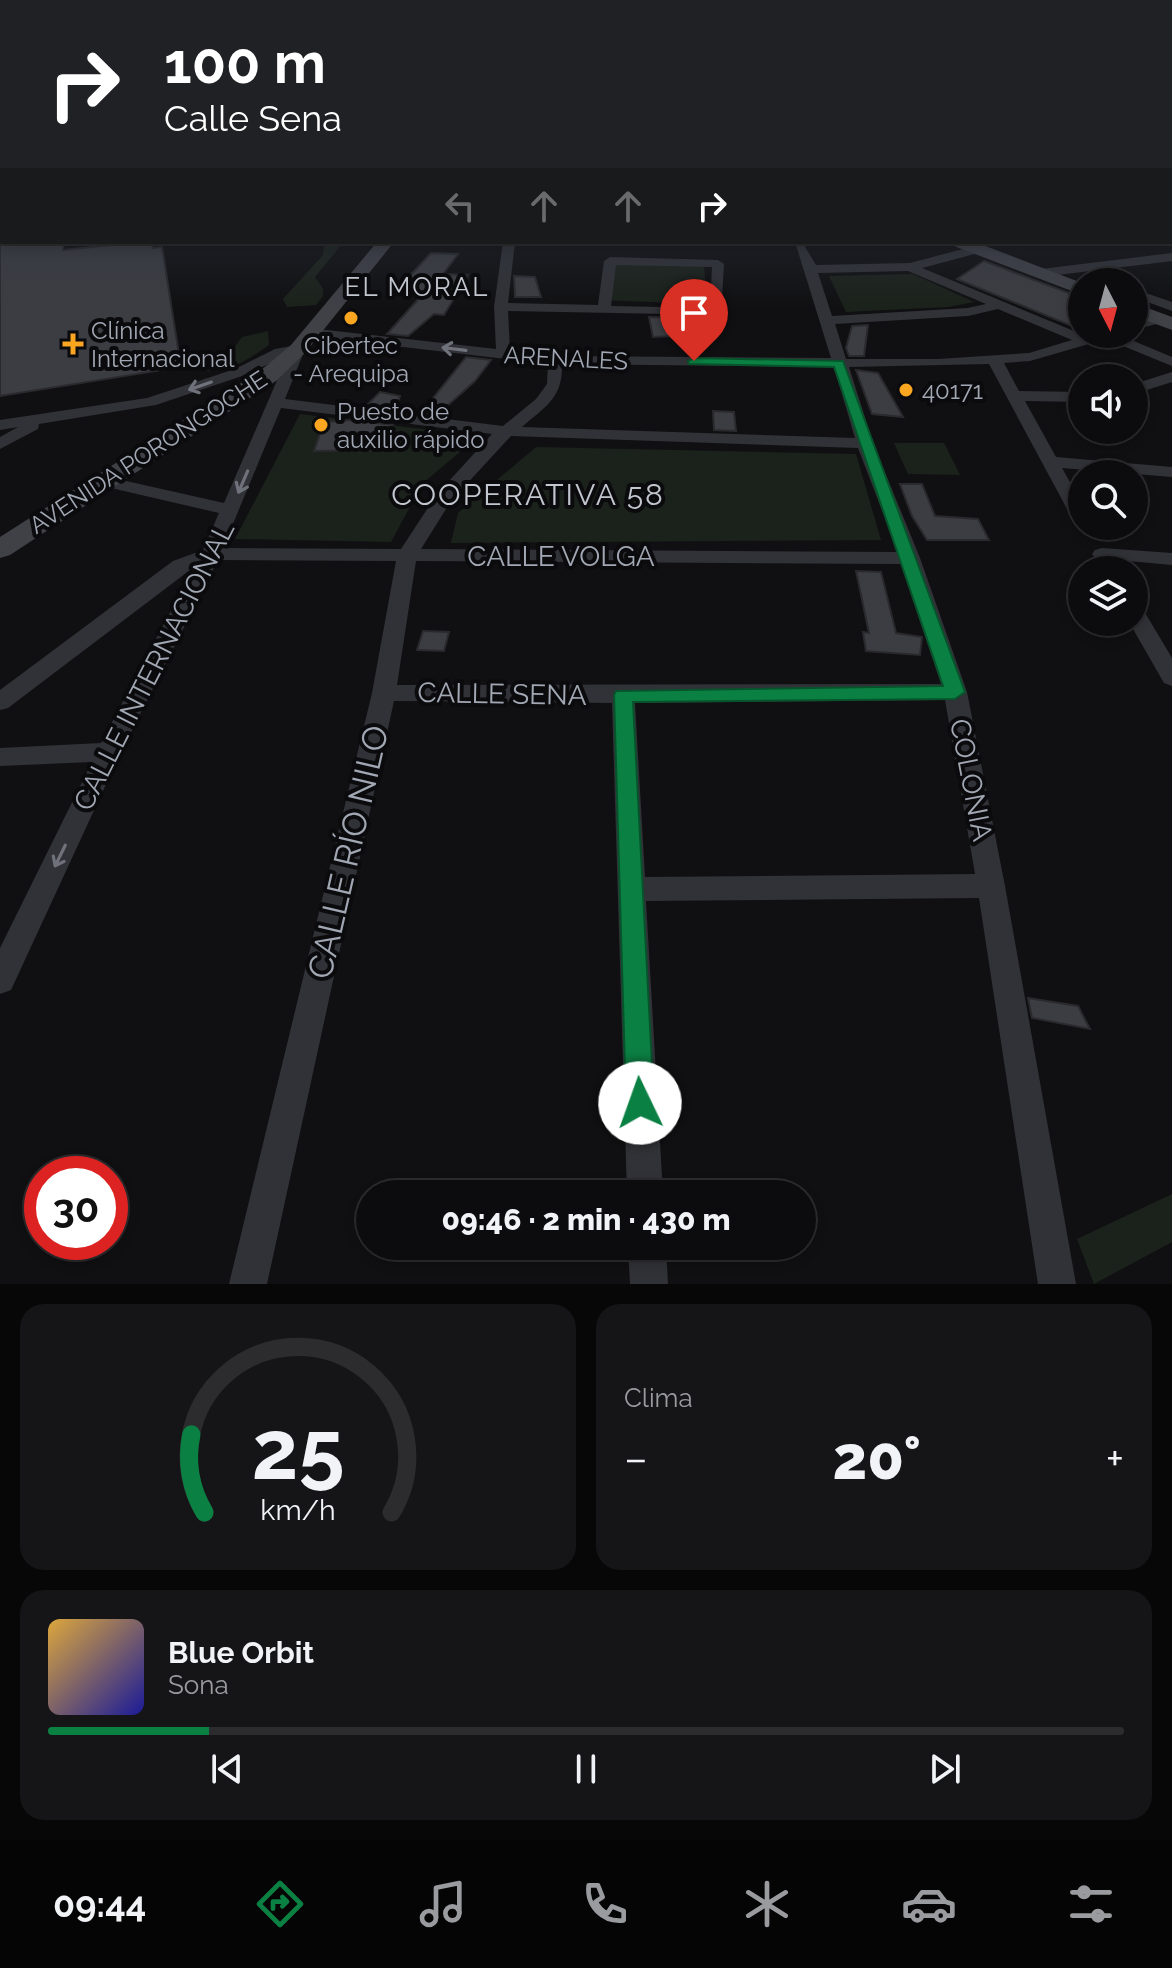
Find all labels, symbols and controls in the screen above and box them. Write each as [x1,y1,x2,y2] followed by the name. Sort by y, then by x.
[164,30,326,96] text: 100 m
[32,32,136,136] icon: right
[164,97,342,139] text: Calle Sena
[438,184,482,228] icon: left
[522,184,566,228] icon: ahead
[606,184,650,228] icon: ahead
[690,184,734,228] icon: right
[1068,268,1148,348] north arrow
[1068,268,1148,636] map controls
[345,272,489,302] district label: EL MORAL
[660,279,728,361] pin
[672,291,716,335] icon: arrive
[342,309,360,327] marker: Cibertec - Arequipa
[91,316,235,373] place label: Clínica Internacional
[293,331,409,388] place label: Cibertec - Arequipa
[62,333,84,355] marker: Clínica Internacional
[503,340,629,376] street label: ARENALES
[441,342,467,357] one-way arrow
[24,364,272,540] street label: AVENIDA PORONGOCHE
[1068,364,1148,444] button: sound
[922,376,983,405] place label: 40171
[188,380,213,394] one-way arrow
[897,381,915,399] marker: 40171
[337,397,485,454] place label: Puesto de auxilio rápido
[312,416,330,434] marker: Puesto de auxilio rápido
[1068,460,1148,540] button: search
[235,469,250,494] one-way arrow
[391,477,665,512] district label: COOPERATIVA 58
[67,516,241,816] street label: CALLE INTERNACIONAL
[467,540,655,573] street label: CALLE VOLGA
[1068,556,1148,636] button: layers
[417,676,587,712] street label: CALLE SENA
[943,716,999,844] street label: COLONIA
[299,721,397,983] street label: CALLE RÍO NILO
[51,843,67,867] one-way arrow
[598,1061,682,1145] position arrow
[24,1156,128,1260] speed limit sign: 30
[442,1202,730,1237] text: 09:46 · 2 min · 430 m
[624,1383,693,1413] text: Clima
[251,1401,345,1498] text: 25
[833,1423,921,1493] text: 20°
[624,1433,648,1484] text: −
[1106,1433,1124,1484] text: +
[260,1493,336,1527] text: km/h
[168,1635,314,1670] text: Blue Orbit
[168,1670,229,1700] text: Sona
[205,1747,249,1791] icon: previous
[564,1747,608,1791] icon: pause
[923,1747,967,1791] icon: next
[252,1876,308,1932] icon: directions
[415,1876,471,1932] icon: music
[577,1876,633,1932] icon: phone
[739,1876,795,1932] icon: climate
[901,1876,957,1932] icon: car
[1063,1876,1119,1932] icon: filters
[53,1883,146,1925] text: 09:44

